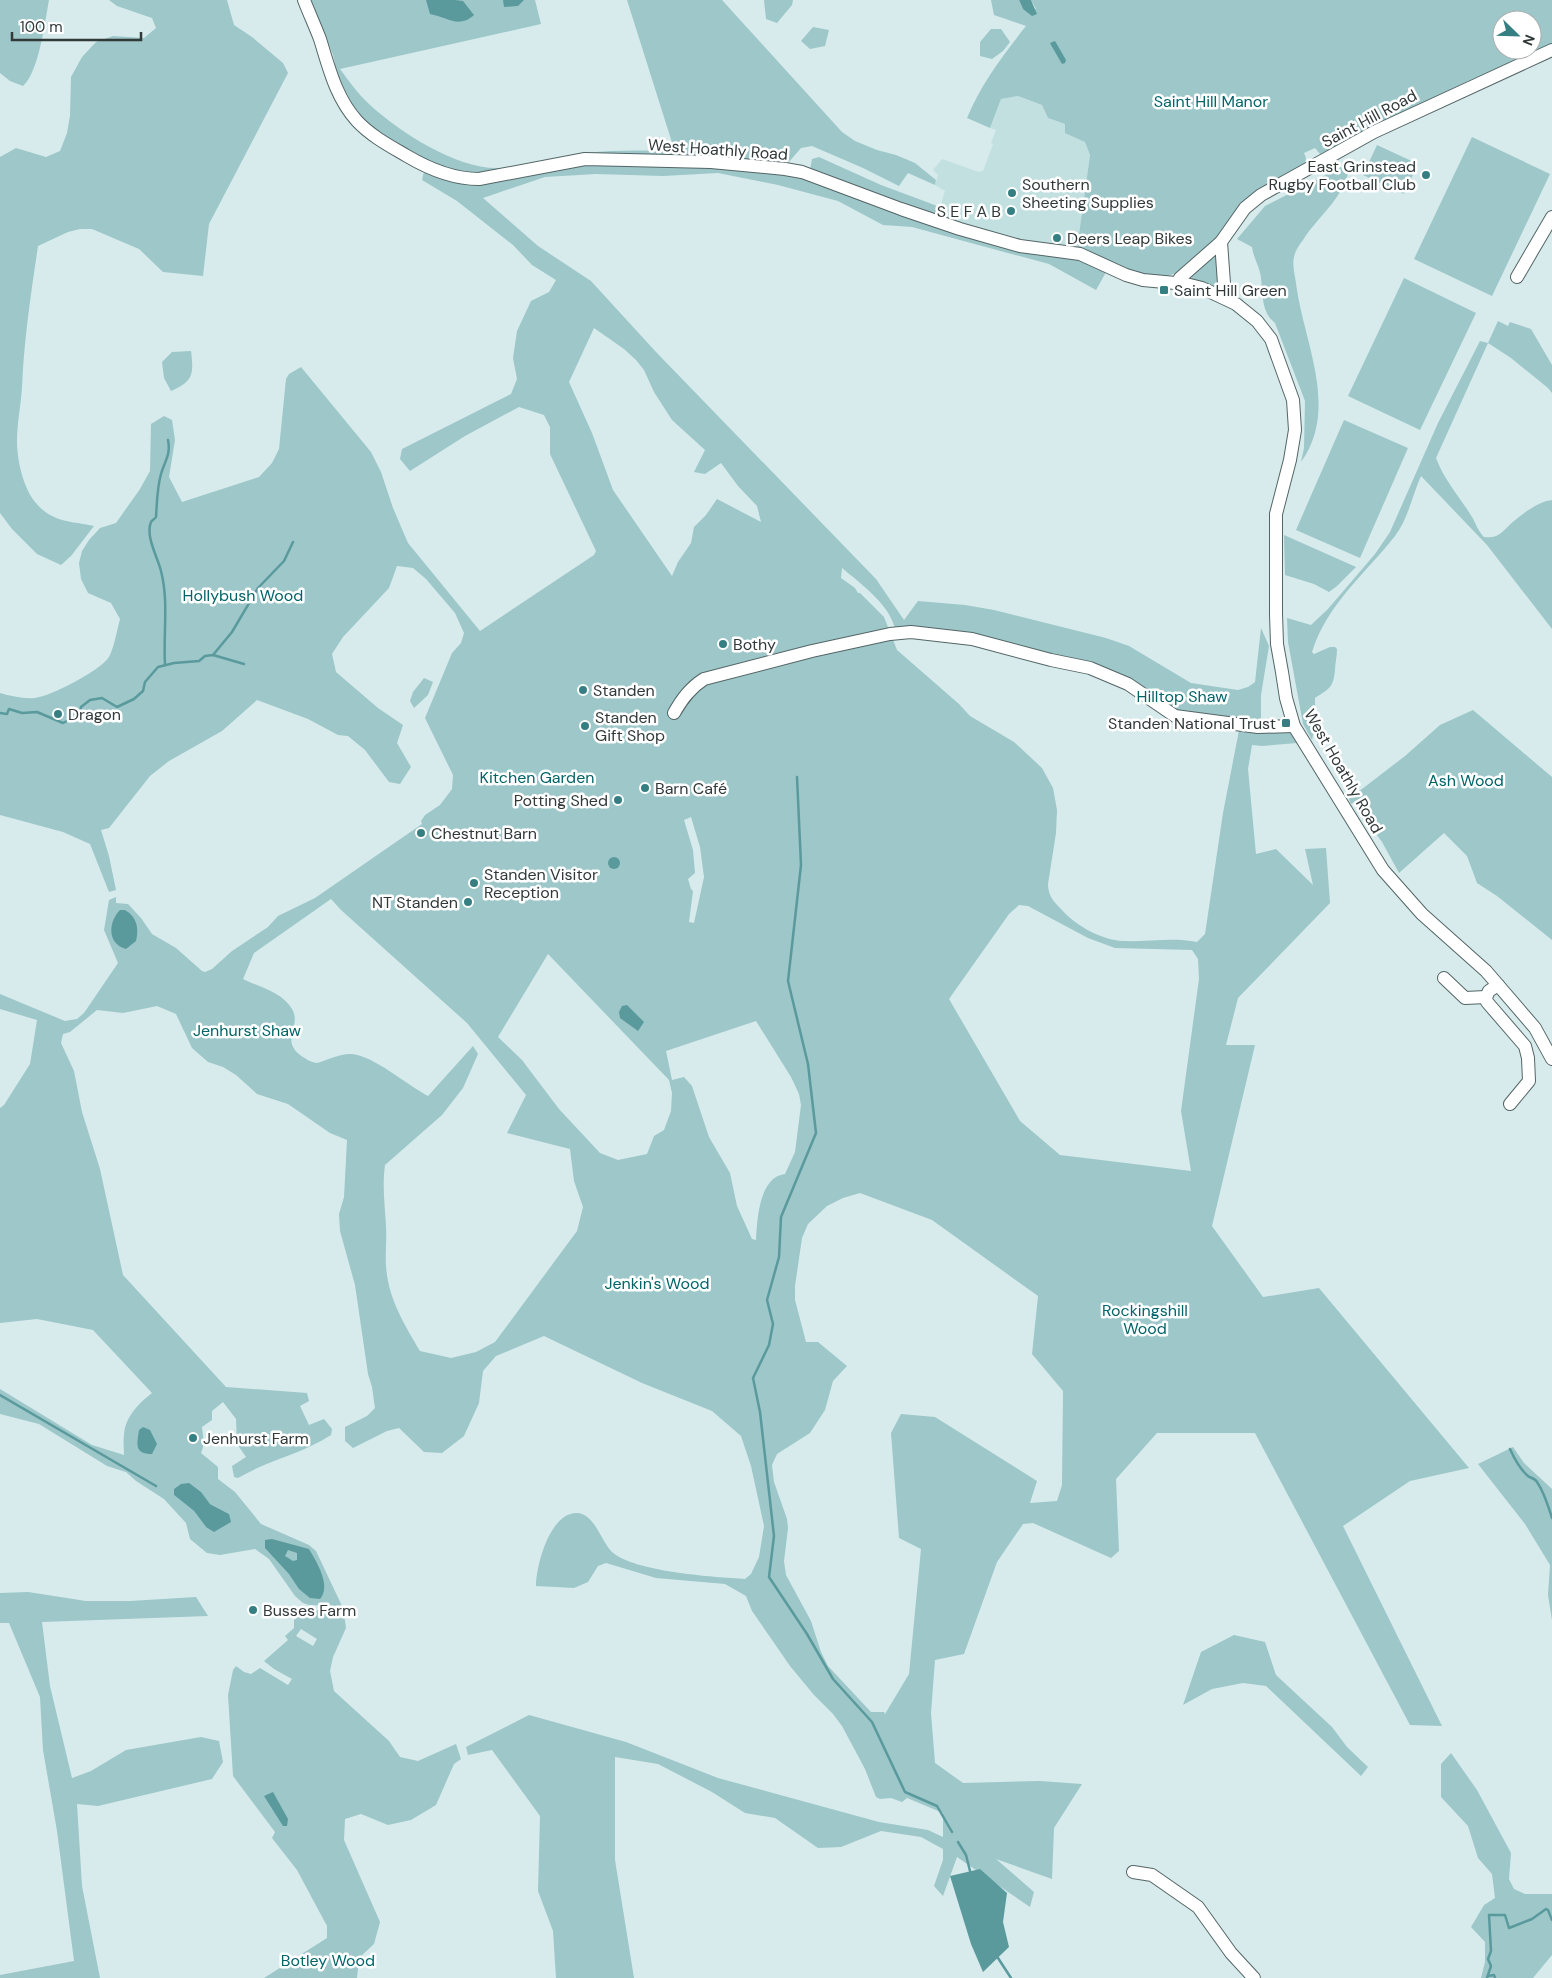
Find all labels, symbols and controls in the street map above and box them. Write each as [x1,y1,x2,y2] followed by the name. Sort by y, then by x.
[12,10,141,42] scale bar
[1492,10,1542,60] north arrow
[20,17,63,37] text: 100 m
[1519,32,1539,48] text: N
[1318,85,1420,152] street label: Saint Hill Road
[1154,91,1268,112] park label: Saint Hill Manor
[647,134,789,165] street label: West Hoathly Road
[1268,156,1416,195] place label: East Grinstead Rugby Football Club
[1420,169,1432,181] marker: East Grinstead Rugby Football Club
[1022,174,1154,213] place label: Southern Sheeting Supplies
[1006,187,1018,199] marker: Southern Sheeting Supplies
[937,201,1001,222] place label: S E F A B
[1005,205,1017,217] marker: S E F A B
[1067,228,1193,249] place label: Deers Leap Bikes
[1051,232,1063,244] marker: Deers Leap Bikes
[1174,280,1287,301] place label: Saint Hill Green
[1158,284,1170,296] marker: Saint Hill Green
[183,585,303,606] park label: Hollybush Wood
[733,634,776,655] place label: Bothy
[717,638,729,650] marker: Bothy
[593,680,655,701] place label: Standen
[577,684,589,696] marker: Standen
[1137,686,1227,707] park label: Hilltop Shaw
[68,704,121,725] place label: Dragon
[1299,705,1388,837] street label: West Hoathly Road
[595,707,665,746] place label: Standen Gift Shop
[52,708,64,720] marker: Dragon
[1108,713,1276,734] place label: Standen National Trust
[1280,717,1292,729] marker: Standen National Trust
[579,720,591,732] marker: Standen Gift Shop
[480,767,594,788] park label: Kitchen Garden
[1428,770,1504,791] park label: Ash Wood
[655,778,727,799] place label: Barn Café
[639,782,651,794] marker: Barn Café
[514,790,608,811] place label: Potting Shed
[612,794,624,806] marker: Potting Shed
[431,823,537,844] place label: Chestnut Barn
[415,827,427,839] marker: Chestnut Barn
[484,864,598,903] place label: Standen Visitor Reception
[468,877,480,889] marker: Standen Visitor Reception
[372,892,458,913] place label: NT Standen
[462,896,474,908] marker: NT Standen
[193,1020,301,1041] park label: Jenhurst Shaw
[604,1273,710,1294] park label: Jenkin's Wood
[1102,1300,1188,1339] park label: Rockingshill Wood
[203,1428,309,1449] place label: Jenhurst Farm
[187,1432,199,1444] marker: Jenhurst Farm
[263,1600,356,1621] place label: Busses Farm
[247,1604,259,1616] marker: Busses Farm
[281,1950,375,1971] park label: Botley Wood

